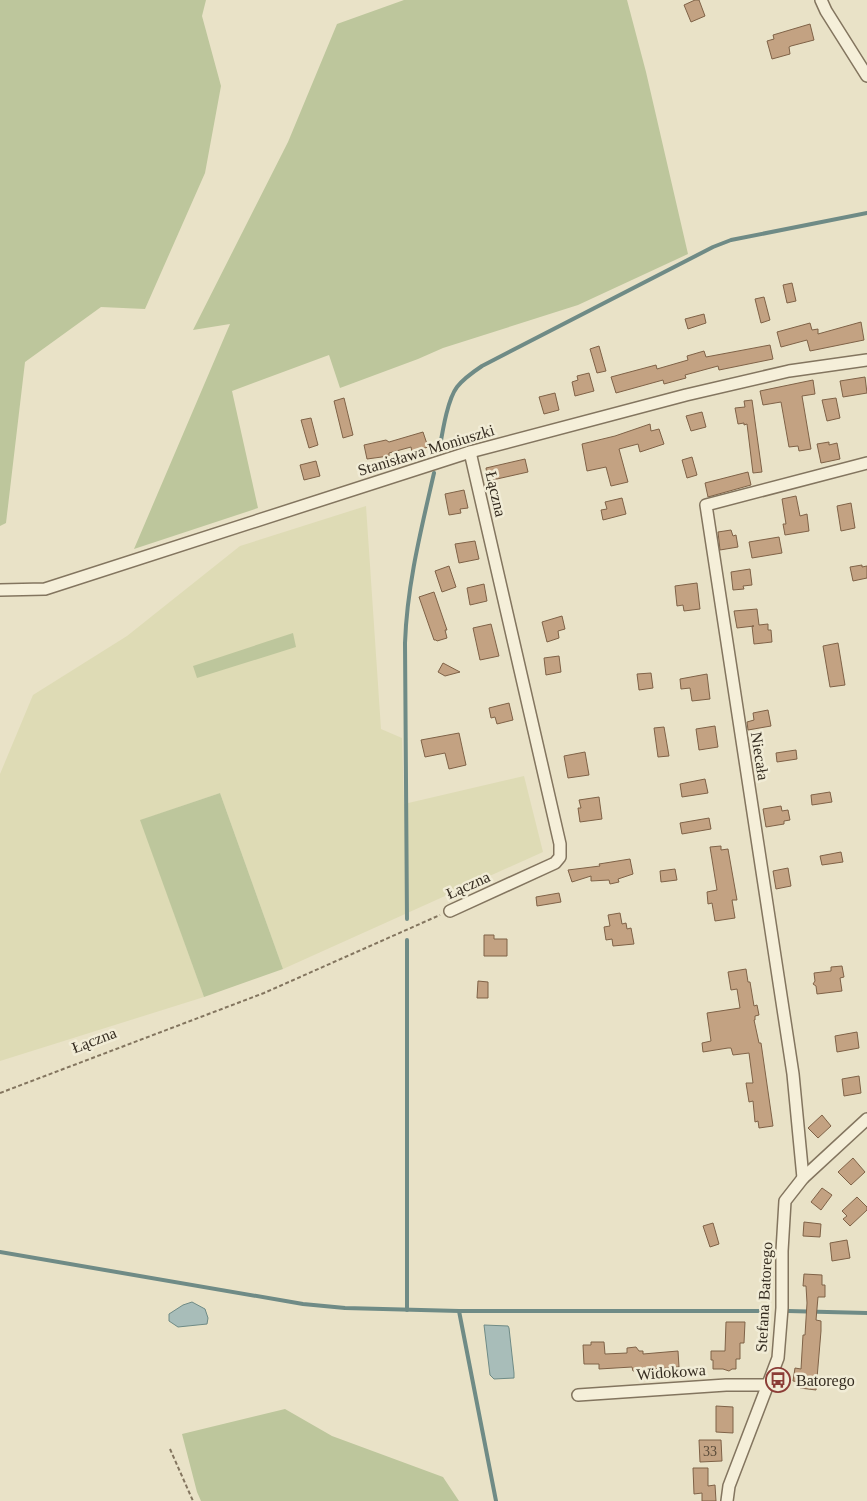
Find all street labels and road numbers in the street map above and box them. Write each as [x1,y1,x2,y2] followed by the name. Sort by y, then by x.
[356,421,497,479] street label: Stanisława Moniuszki
[482,470,509,519] street label: Łączna
[748,731,772,781] street label: Niecała
[443,868,493,903] street label: Łączna
[69,1024,119,1057] street label: Łączna
[753,1241,776,1353] street label: Stefana Batorego
[636,1361,706,1383] street label: Widokowa

